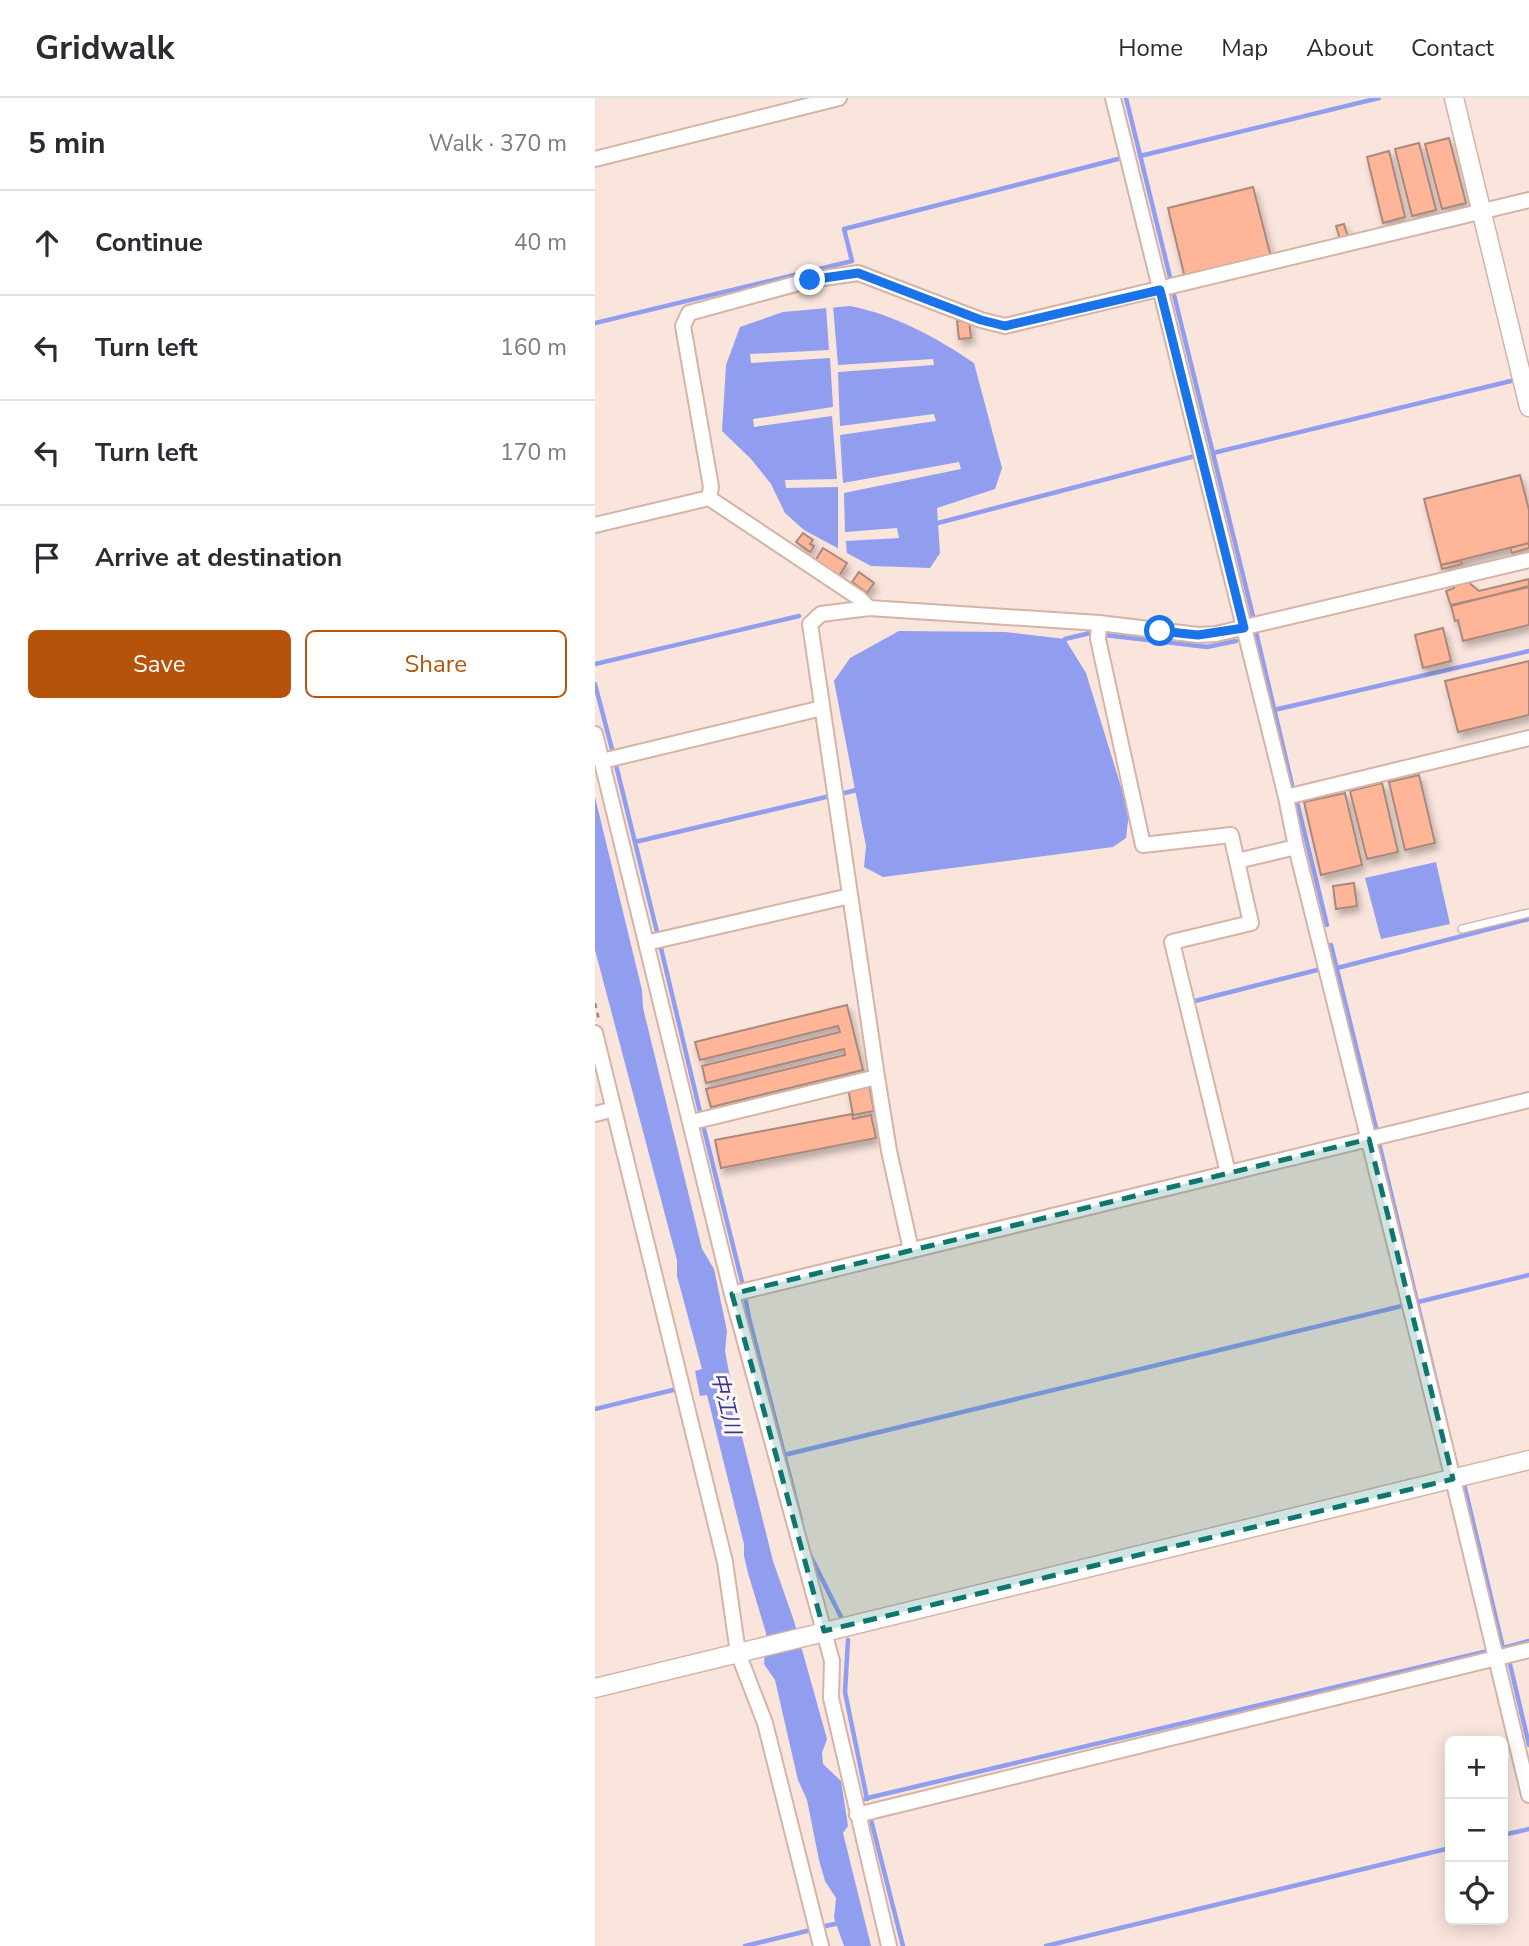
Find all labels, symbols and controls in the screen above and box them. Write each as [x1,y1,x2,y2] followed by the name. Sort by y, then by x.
[35,26,175,71] text: Gridwalk
[1118,32,1183,64] text: Home
[1221,32,1268,64] text: Map
[1306,32,1373,64] text: About
[1411,32,1494,64] text: Contact
[28,123,106,164] text: 5 min
[428,128,567,159] text: Walk · 370 m
[28,224,66,262] icon: ahead
[95,225,203,260] text: Continue
[514,227,567,258] text: 40 m
[794,264,825,295] route end
[28,329,66,367] icon: left
[95,330,198,365] text: Turn left
[500,332,567,363] text: 160 m
[28,434,66,472] icon: left
[95,435,198,470] text: Turn left
[500,437,567,468] text: 170 m
[28,539,66,577] icon: arrive
[95,540,342,575] text: Arrive at destination
[1144,615,1175,646] route start
[28,630,291,698] button: Save
[305,630,567,698] button: Share
[705,1369,748,1439] water label: 中江川
[1445,1736,1508,1925] map controls
[1445,1736,1508,1799] button: +
[1445,1799,1508,1862] button: −
[1445,1862,1508,1925] button: locate

